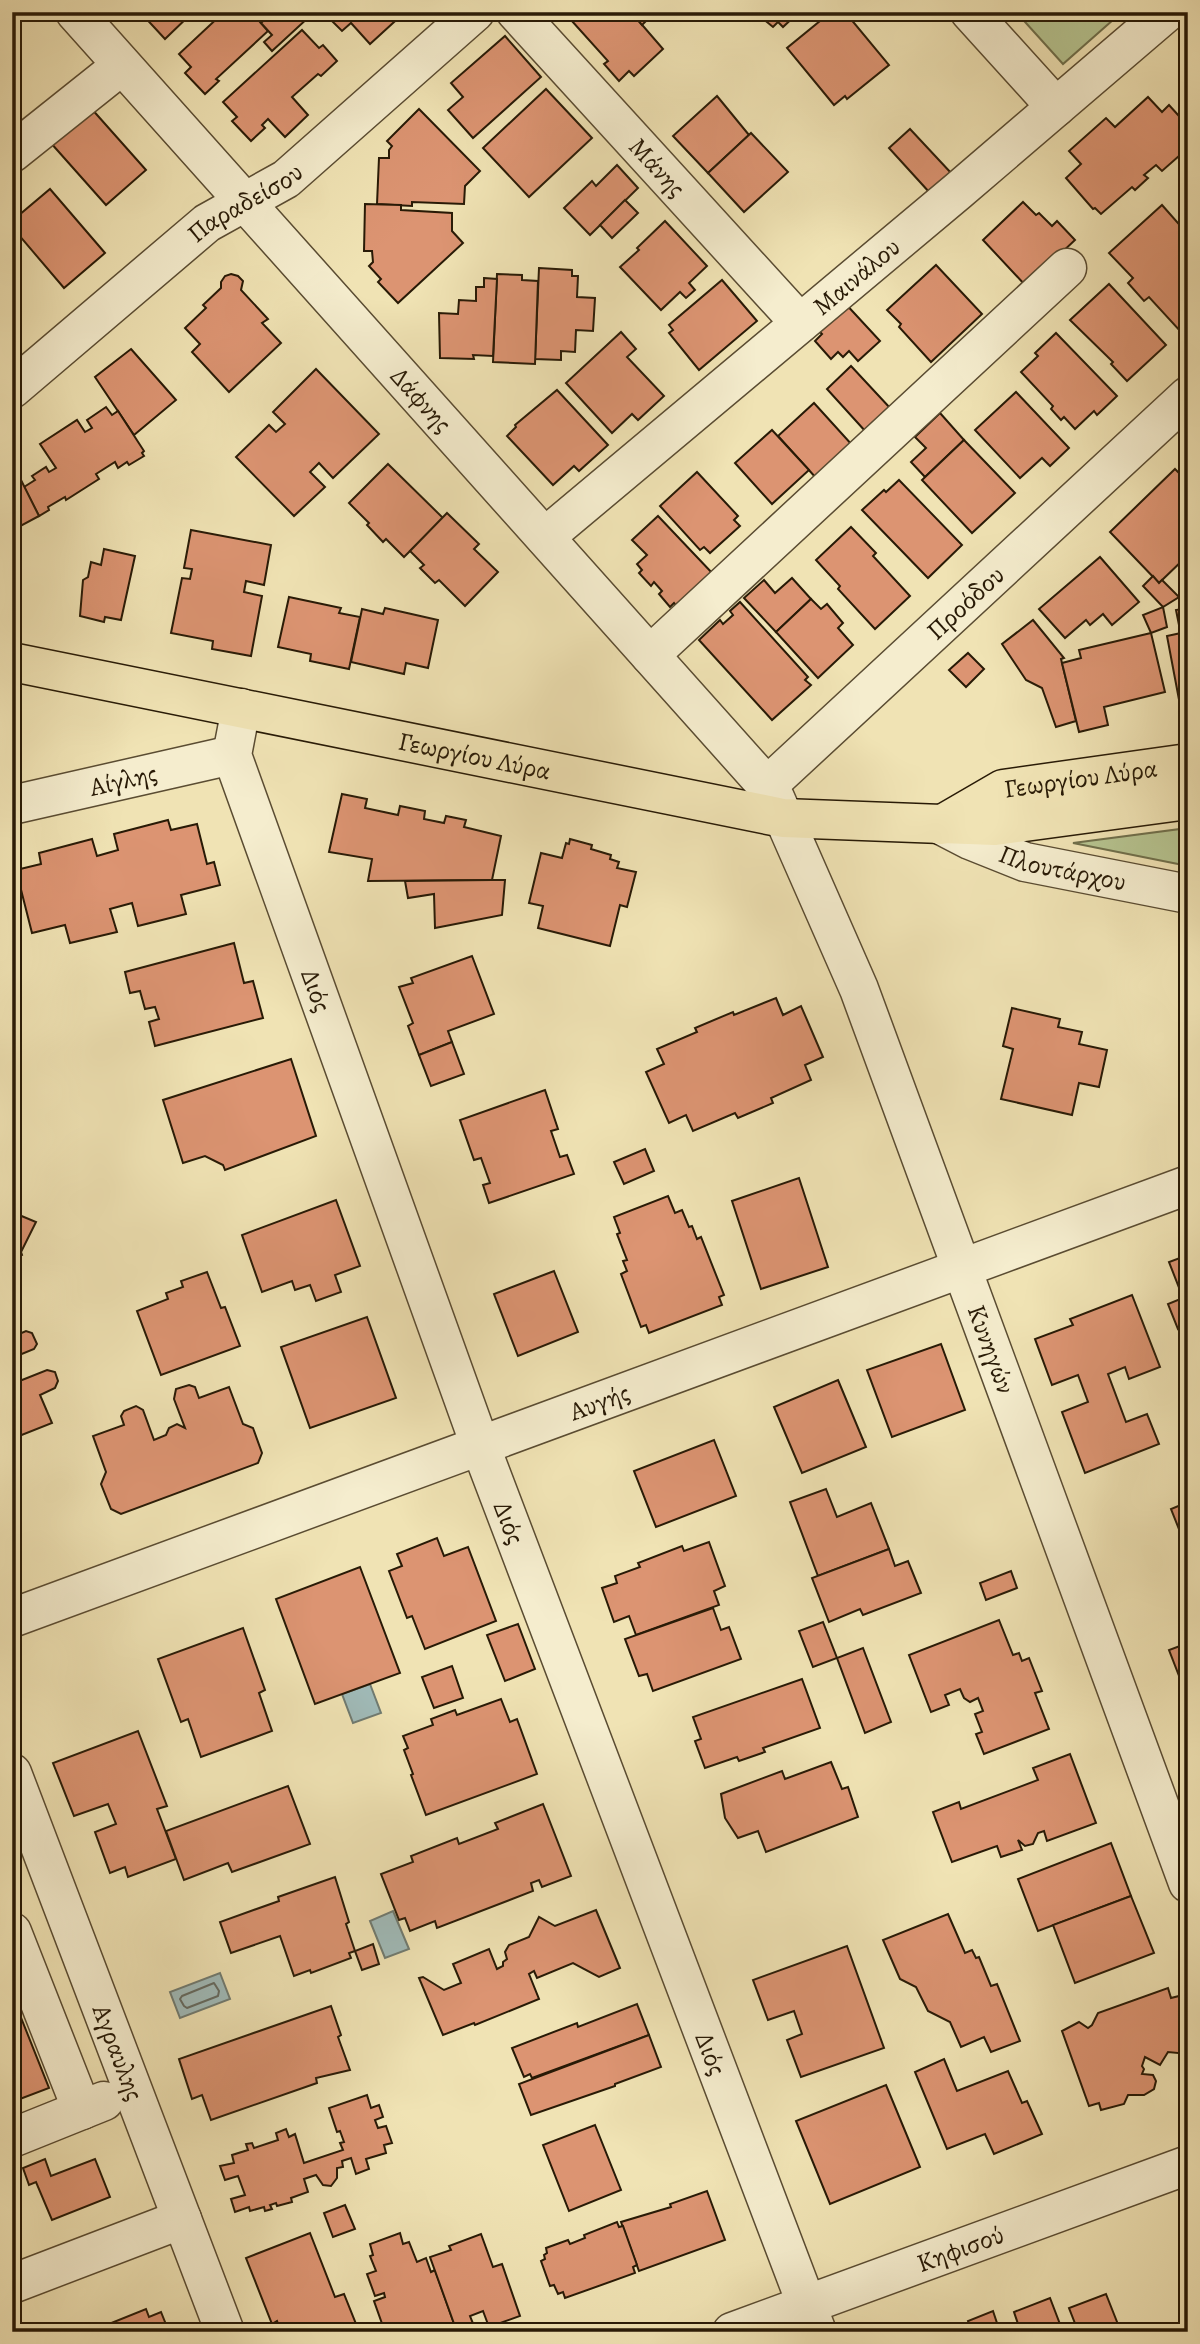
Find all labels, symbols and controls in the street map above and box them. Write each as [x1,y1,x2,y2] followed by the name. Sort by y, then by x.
[621,130,694,205] street label: Μάνης
[179,155,310,250] street label: Παραδείσου
[805,229,907,323] street label: Μαινάλου
[383,359,460,440] street label: Δάφνης
[918,557,1012,648] street label: Προόδου
[395,723,554,788] street label: Γεωργίου Λύρα
[1001,750,1160,806] street label: Γεωργίου Λύρα
[85,755,160,805] street label: Αίγλης
[994,836,1129,899] street label: Πλουτάρχου
[293,964,340,1017] street label: Διός
[959,1300,1024,1398] street label: Κυνηγών
[564,1375,634,1429] street label: Αυγής
[485,1496,534,1549] street label: Διός
[84,1998,153,2105] street label: Αγραυλης
[687,2027,735,2080] street label: Διός
[912,2216,1009,2280] street label: Κηφισού

